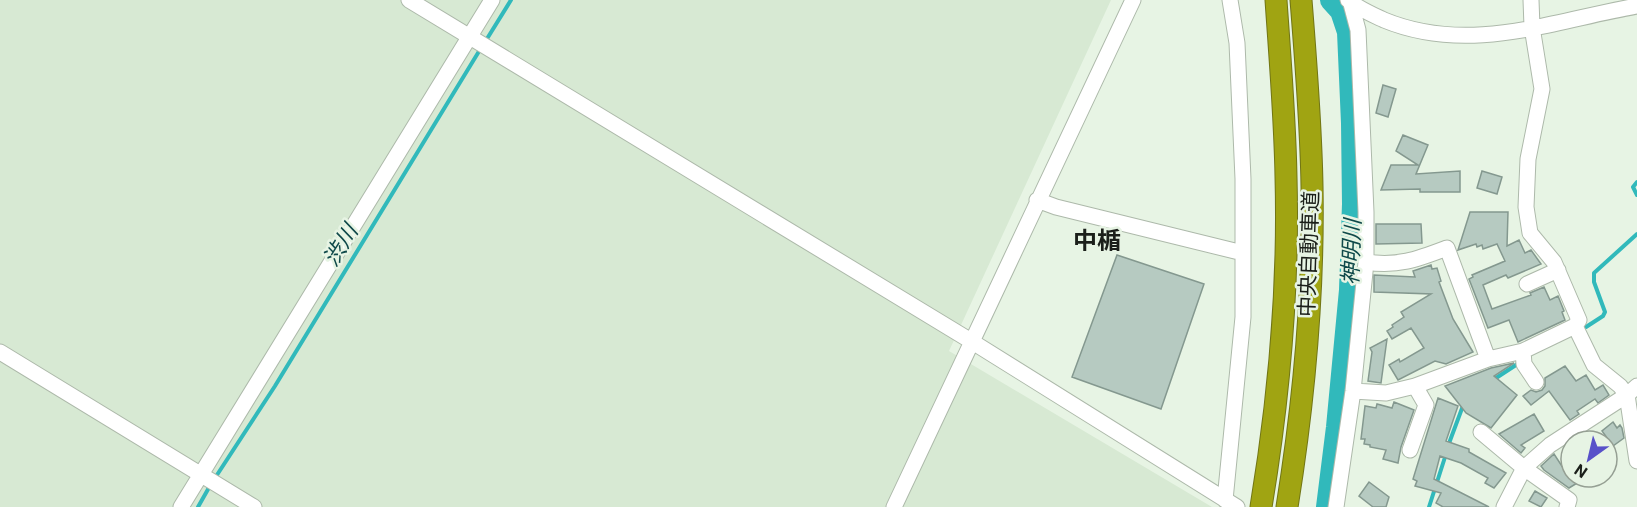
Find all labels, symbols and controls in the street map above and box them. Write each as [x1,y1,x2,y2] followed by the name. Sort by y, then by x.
[1295,191,1323,317] street label: 中央自動車道
[1338,217,1365,285] water label: 神明川
[318,218,364,271] water label: 渋川
[1073,227,1121,255] district label: 中楯
[1559,429,1619,489] north arrow
[1571,460,1591,482] text: N

